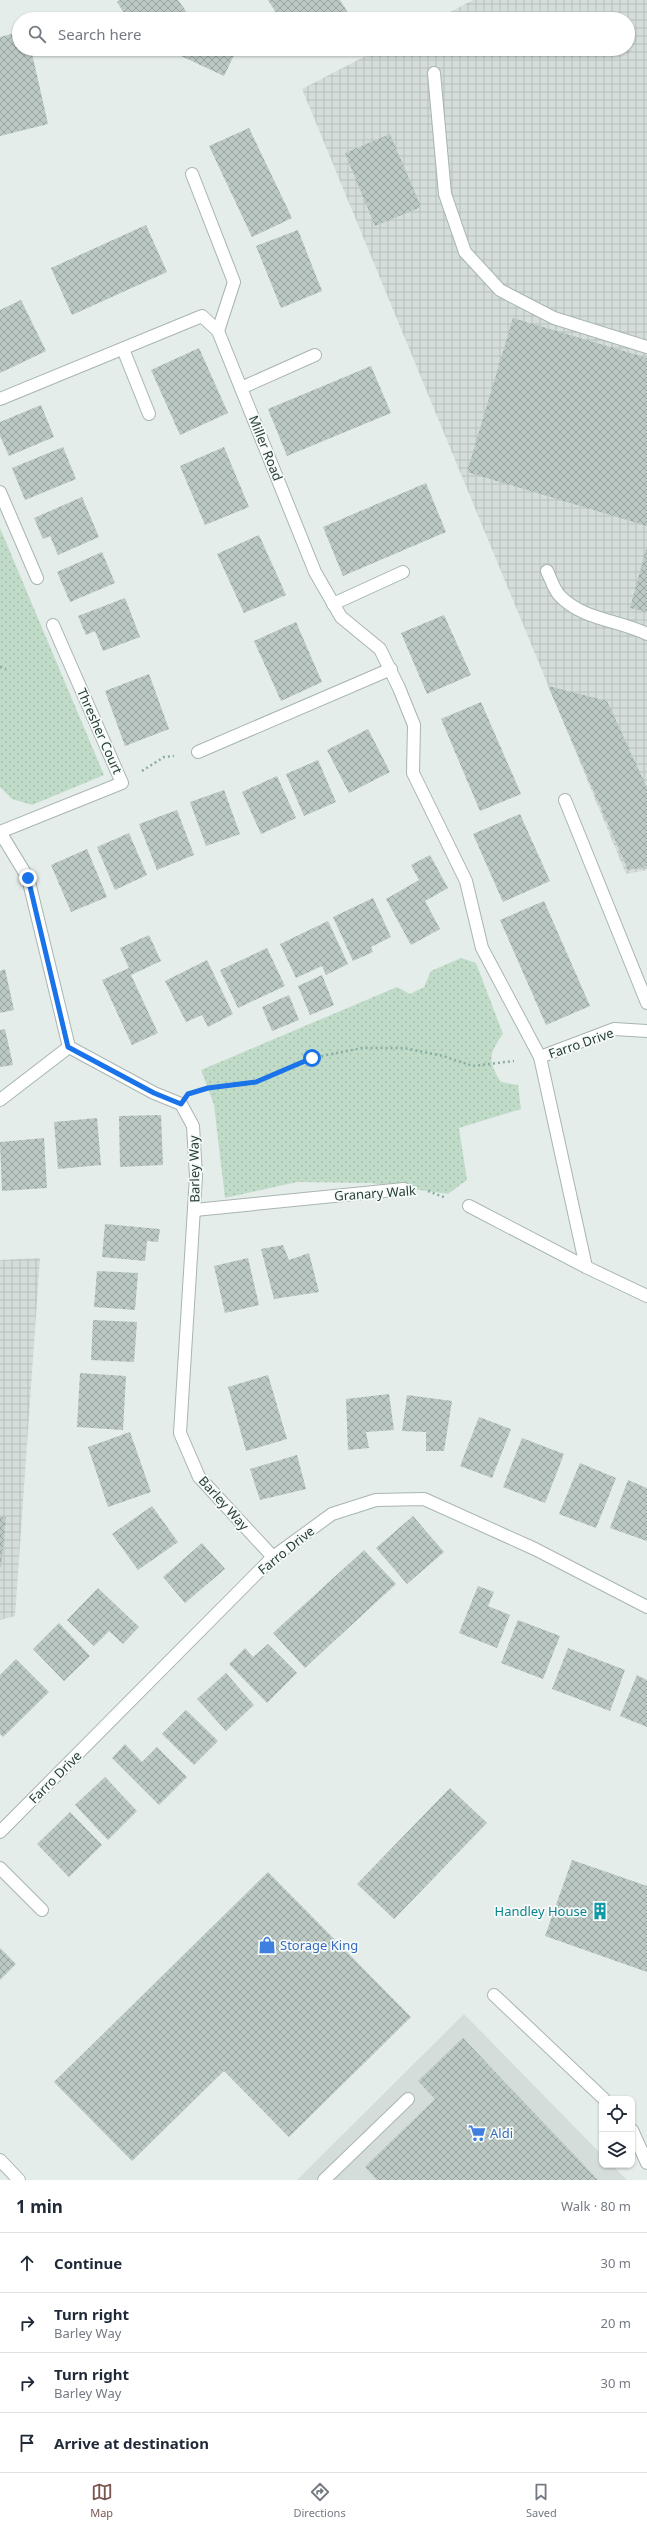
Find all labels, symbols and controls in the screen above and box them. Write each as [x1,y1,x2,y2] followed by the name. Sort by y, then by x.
[12,12,635,56] search box
[26,23,48,45] icon: search
[58,24,141,44] text: Search here
[245,413,287,483] street label: Miller Road
[73,685,127,777] street label: Thresher Court
[19,869,37,887] route end
[546,1023,616,1063] street label: Farro Drive
[303,1049,321,1067] route start
[184,1135,204,1203] street label: Barley Way
[333,1181,417,1205] street label: Granary Walk
[195,1472,253,1534] street label: Barley Way
[254,1522,318,1578] street label: Farro Drive
[25,1747,85,1807] street label: Farro Drive
[590,1901,610,1921] building icon: Handley House
[495,1902,587,1920] place label: Handley House
[257,1935,277,1955] shop icon: Storage King
[280,1936,358,1954] place label: Storage King
[599,2096,635,2168] map controls
[599,2096,635,2132] button: locate
[467,2123,487,2143] supermarket icon: Aldi
[490,2124,513,2142] place label: Aldi
[599,2132,635,2168] button: layers
[16,2195,63,2218] text: 1 min
[561,2197,631,2215] text: Walk · 80 m
[16,2252,38,2274] icon: ahead
[54,2253,122,2273] text: Continue
[601,2254,631,2272] text: 30 m
[54,2304,129,2324] text: Turn right
[16,2312,38,2334] icon: right
[601,2314,631,2332] text: 20 m
[54,2324,121,2342] text: Barley Way
[54,2364,129,2384] text: Turn right
[16,2372,38,2394] icon: right
[601,2374,631,2392] text: 30 m
[54,2384,121,2402] text: Barley Way
[16,2432,38,2454] icon: arrive
[54,2433,209,2453] text: Arrive at destination
[90,2481,113,2520] tab: Map
[293,2481,346,2520] tab: Directions
[526,2481,557,2520] tab: Saved

